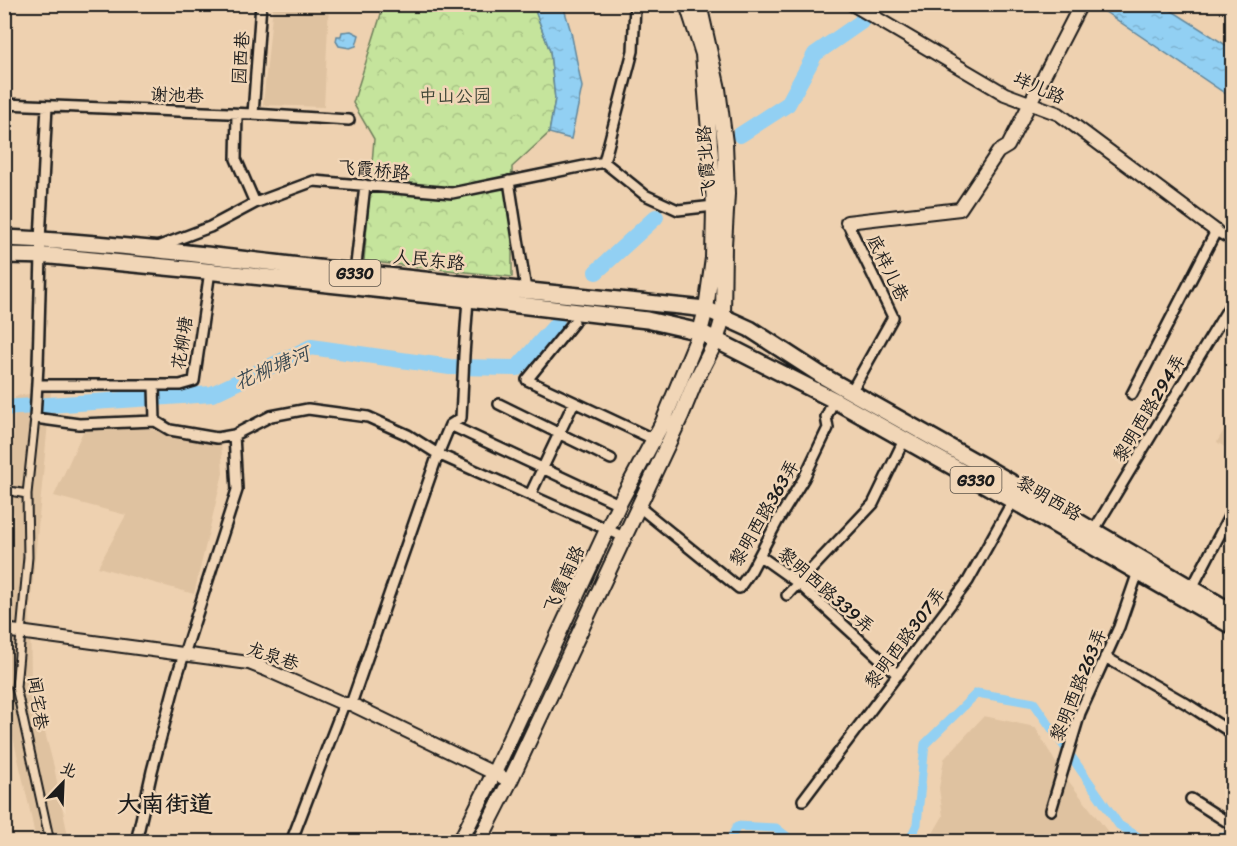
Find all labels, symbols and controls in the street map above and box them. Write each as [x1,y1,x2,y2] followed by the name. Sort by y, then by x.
[223,30,259,86] street label: 园西巷
[1008,63,1070,113] street label: 垟儿路
[149,78,205,112] street label: 谢池巷
[419,80,491,112] park label: 中山公园
[688,124,724,198] street label: 飞霞北路
[337,151,411,189] street label: 飞霞桥路
[858,229,918,307] street label: 底样儿巷
[392,240,466,280] street label: 人民东路
[330,260,380,286] road number: G330
[162,314,202,372] street label: 花柳塘
[228,335,318,400] water label: 花柳塘河
[1104,347,1194,469] street label: 黎明西路294弄
[720,453,808,573] street label: 黎明西路363弄
[1010,466,1088,530] street label: 黎明西路
[950,467,1002,493] road number: G330
[770,538,882,642] street label: 黎明西路339弄
[534,540,594,618] street label: 飞霞南路
[856,580,954,696] street label: 黎明西路307弄
[1041,623,1115,747] street label: 黎明西路263弄
[242,632,304,680] street label: 龙泉巷
[18,674,58,732] street label: 闻宅巷
[33,753,93,813] north arrow
[56,753,82,786] text: 北
[117,783,213,825] district label: 大南街道

